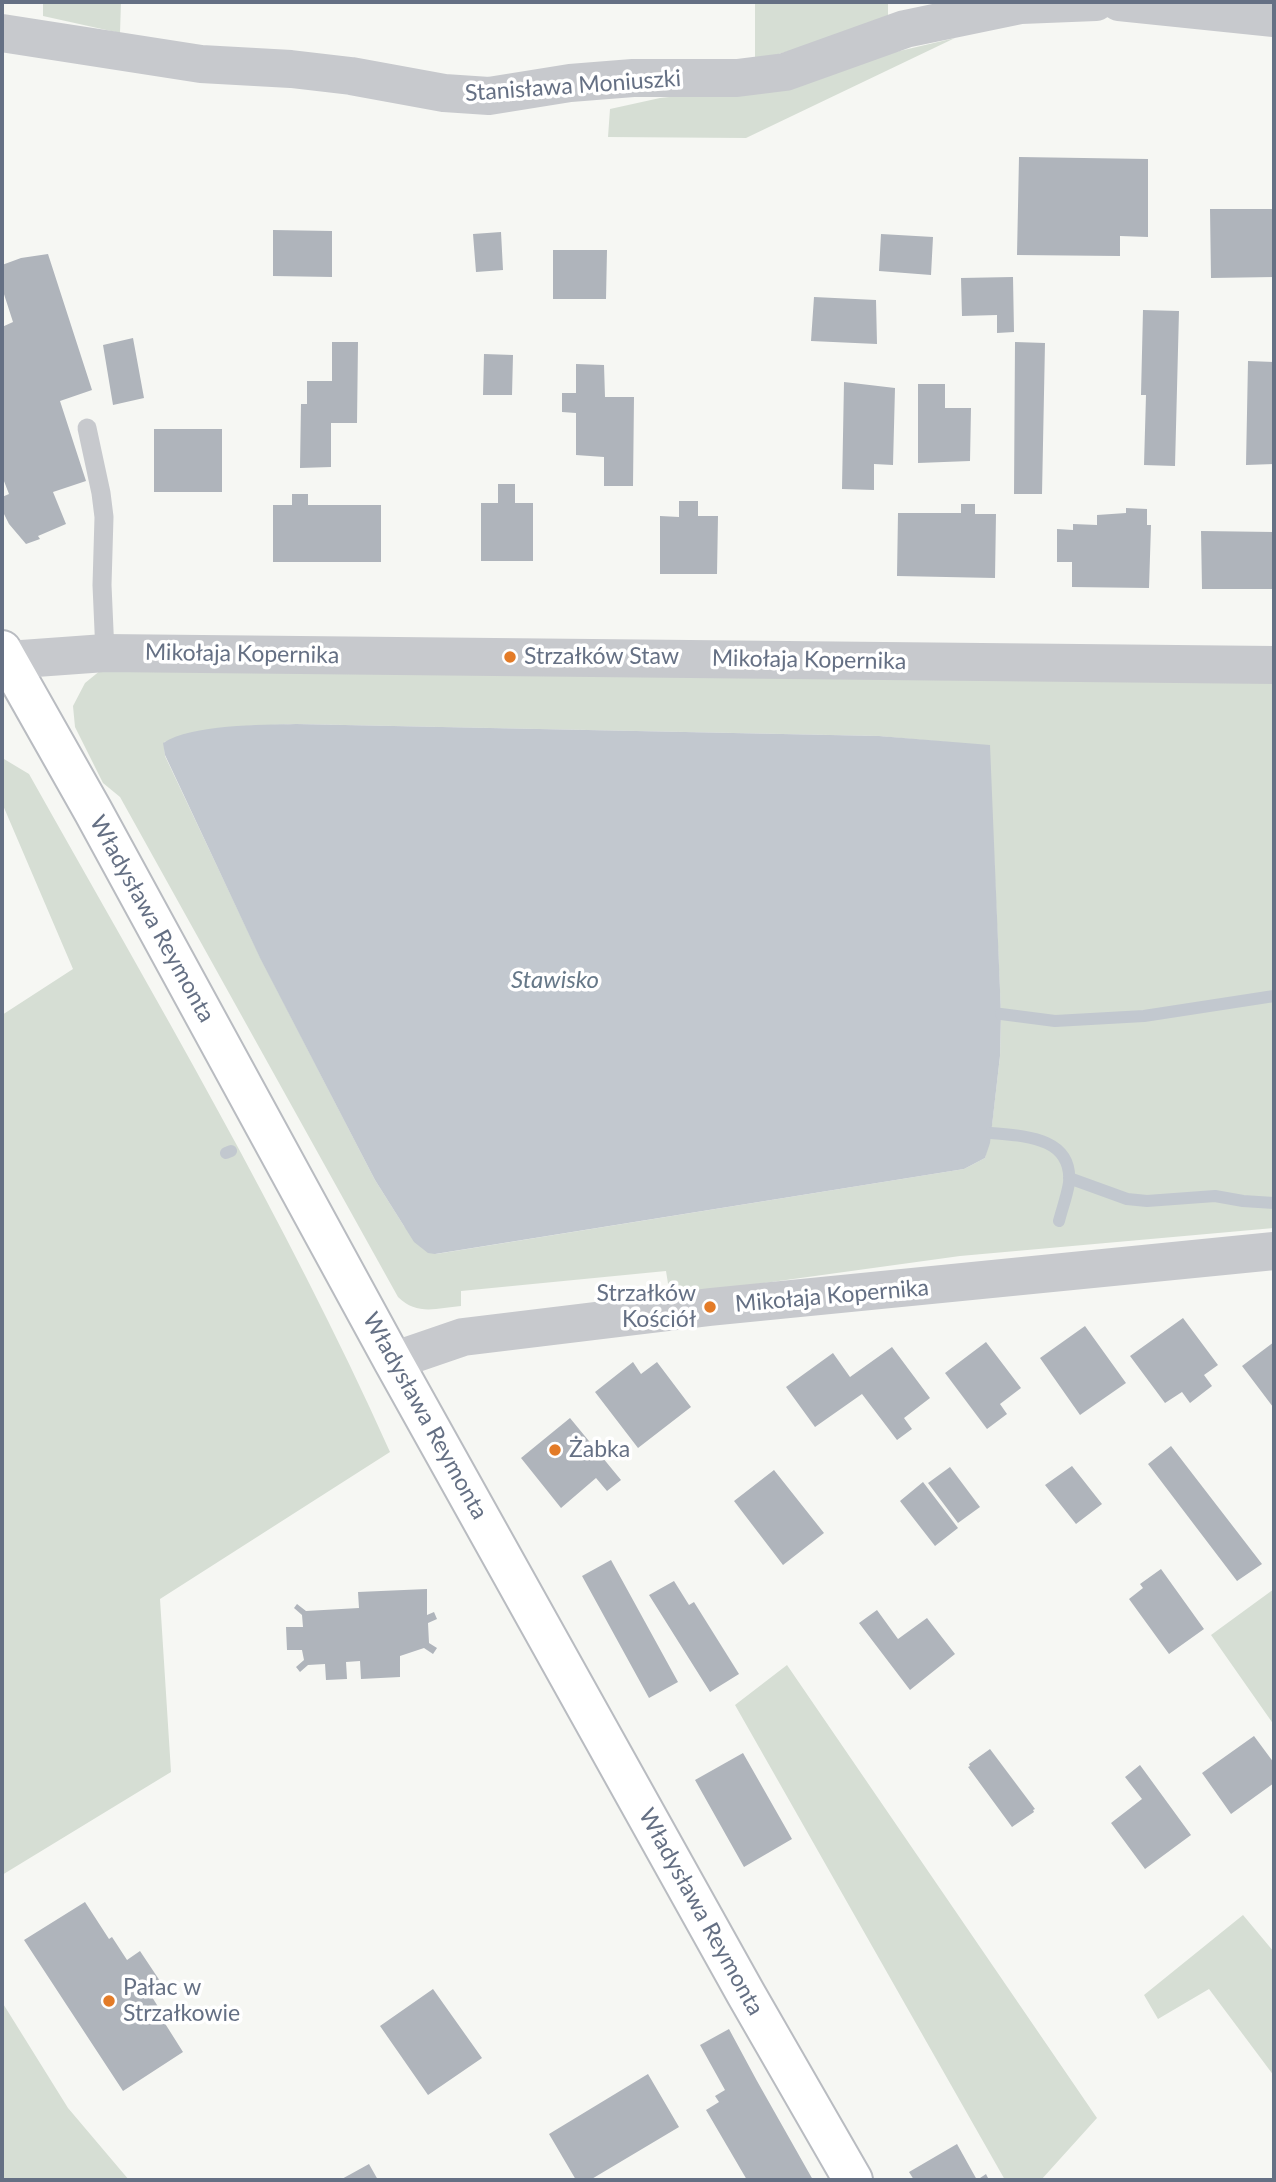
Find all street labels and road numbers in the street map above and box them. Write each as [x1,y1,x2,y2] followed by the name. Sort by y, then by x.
[464,65,682,107] street label: Stanisława Moniuszki
[145,639,339,669] street label: Mikołaja Kopernika
[712,645,906,675] street label: Mikołaja Kopernika
[84,811,220,1027] street label: Władysława Reymonta
[734,1274,930,1318] street label: Mikołaja Kopernika
[357,1308,493,1524] street label: Władysława Reymonta
[633,1804,769,2020] street label: Władysława Reymonta

